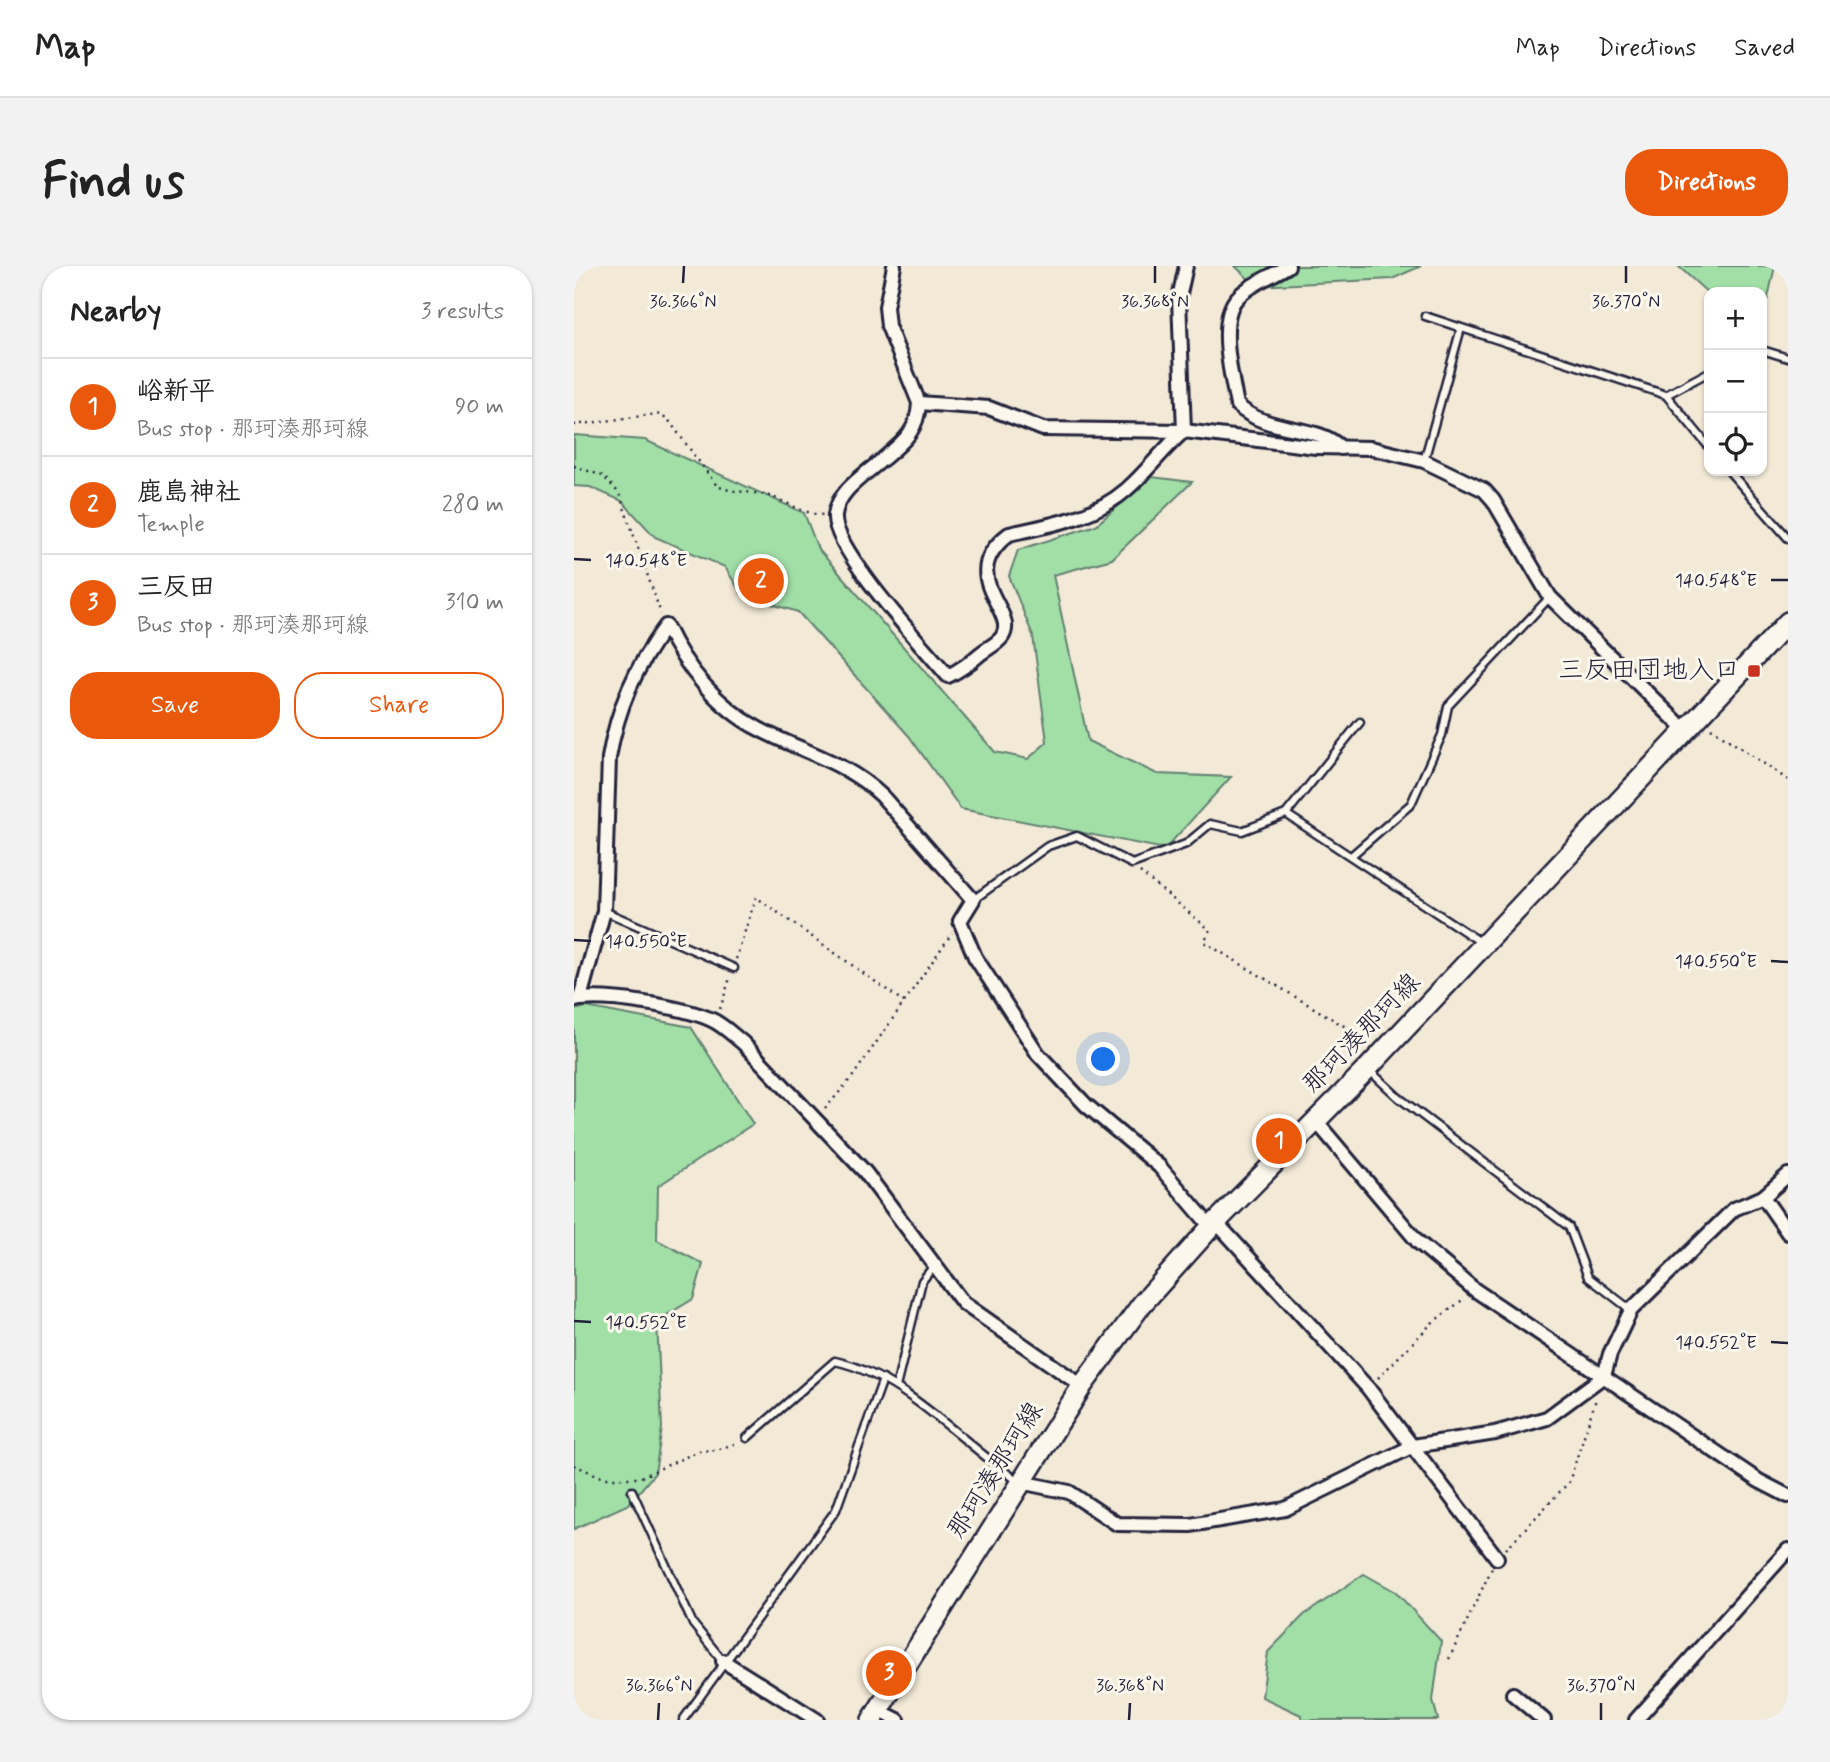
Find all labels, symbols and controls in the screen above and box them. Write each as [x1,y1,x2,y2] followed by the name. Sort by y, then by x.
[35,26,95,70] text: Map
[1516,33,1560,64] text: Map
[1598,33,1696,64] text: Directions
[1734,33,1795,64] text: Saved
[1625,149,1788,216] button: Directions
[42,150,185,215] text: Find us
[1704,287,1767,476] map controls
[1704,287,1767,350] button: +
[650,290,716,314] text: 36.366°N
[1121,290,1189,314] text: 36.368°N
[1592,290,1660,314] text: 36.370°N
[70,292,161,331] text: Nearby
[421,297,504,327] text: 3 results
[1704,350,1767,413] button: −
[137,375,215,409] text: 峪新平
[88,392,98,422] text: 1
[455,392,504,422] text: 90 m
[1704,413,1767,476] button: locate
[137,415,369,445] text: Bus stop · 那珂湊那珂線
[137,476,241,510] text: 鹿島神社
[87,490,99,520] text: 2
[442,490,504,520] text: 280 m
[137,510,205,540] text: Temple
[605,549,687,573] text: 140.548°E
[738,555,784,607] pin: 2
[1675,569,1757,593] text: 140.548°E
[137,571,215,605] text: 三反田
[88,588,98,618] text: 3
[445,588,504,618] text: 310 m
[137,611,369,641] text: Bus stop · 那珂湊那珂線
[1558,654,1740,688] place label: 三反田団地入口
[1746,663,1762,679] marker: 三反田団地入口
[70,672,280,739] button: Save
[294,672,504,739] button: Share
[605,930,687,954] text: 140.550°E
[1675,950,1757,974] text: 140.550°E
[1296,966,1428,1102] street label: 那珂湊那珂線
[1086,1042,1120,1076] your location
[1256,1115,1302,1167] pin: 1
[605,1311,687,1335] text: 140.552°E
[1675,1331,1757,1355] text: 140.552°E
[940,1396,1052,1546] street label: 那珂湊那珂線
[866,1647,912,1699] pin: 3
[626,1674,692,1698] text: 36.366°N
[1096,1674,1164,1698] text: 36.368°N
[1567,1674,1635,1698] text: 36.370°N

